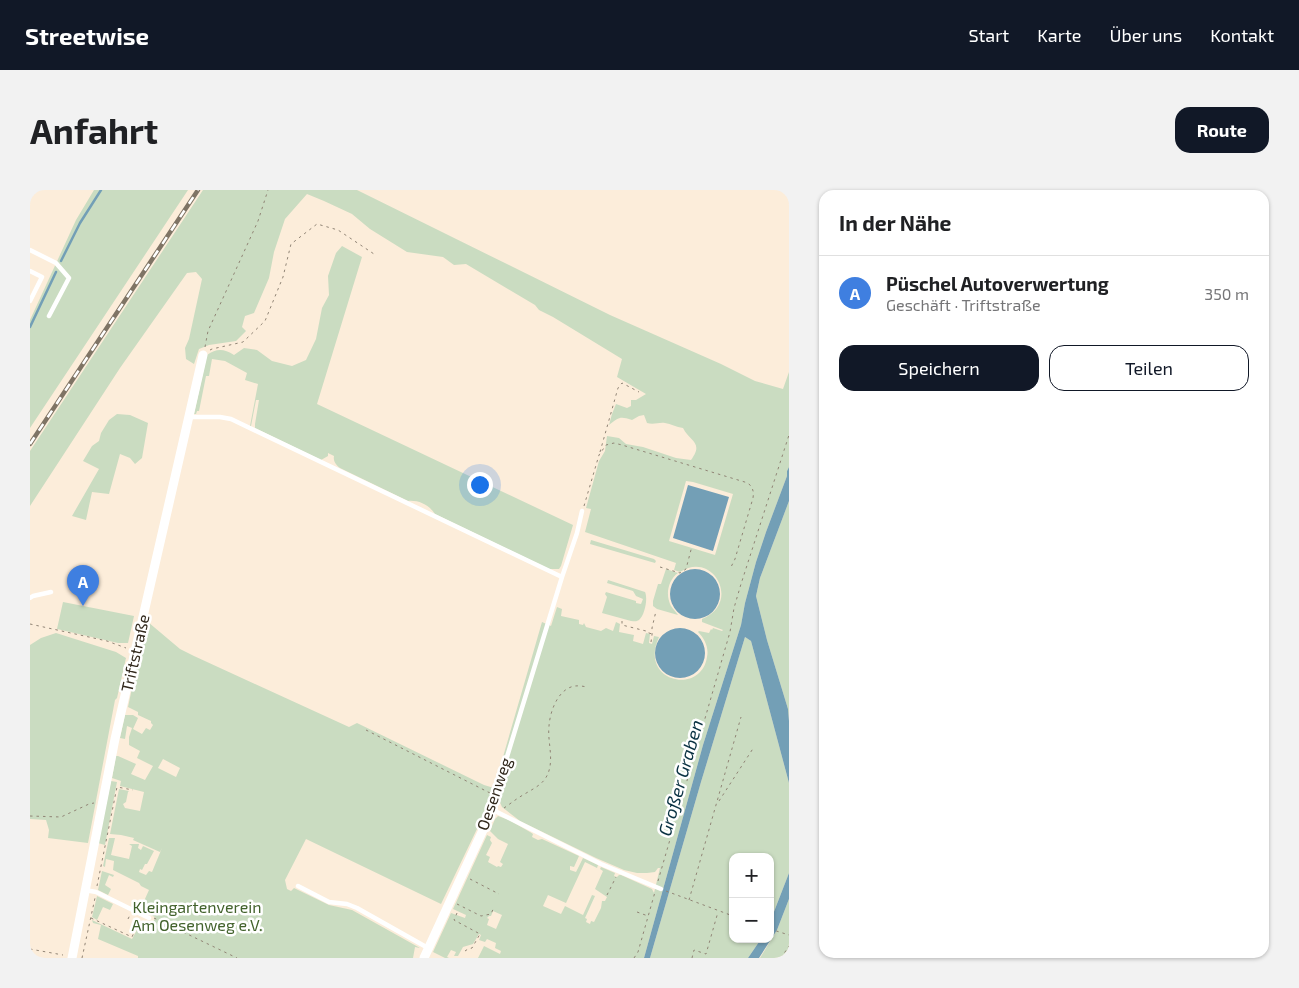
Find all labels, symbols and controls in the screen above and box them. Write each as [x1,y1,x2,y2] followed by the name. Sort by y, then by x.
[25,21,149,50] text: Streetwise
[968,24,1009,46] text: Start
[1037,24,1082,46] text: Karte
[1110,24,1182,46] text: Über uns
[1210,24,1274,46] text: Kontakt
[1175,107,1269,153] button: Route
[30,109,158,151] text: Anfahrt
[839,210,951,235] text: In der Nähe
[886,272,1109,295] text: Püschel Autoverwertung
[850,284,860,303] text: A
[1204,284,1249,303] text: 350 m
[886,295,1041,314] text: Geschäft · Triftstraße
[839,345,1039,391] button: Speichern
[1049,345,1249,391] button: Teilen
[467,472,493,498] your location
[67,565,99,606] pin: A
[116,612,153,694] street label: Triftstraße
[653,717,707,838] water label: Großer Graben
[472,755,515,833] street label: Oesenweg
[729,853,774,943] map controls
[729,853,774,898] button: +
[131,897,263,934] park label: Kleingartenverein Am Oesenweg e.V.
[729,898,774,943] button: −

